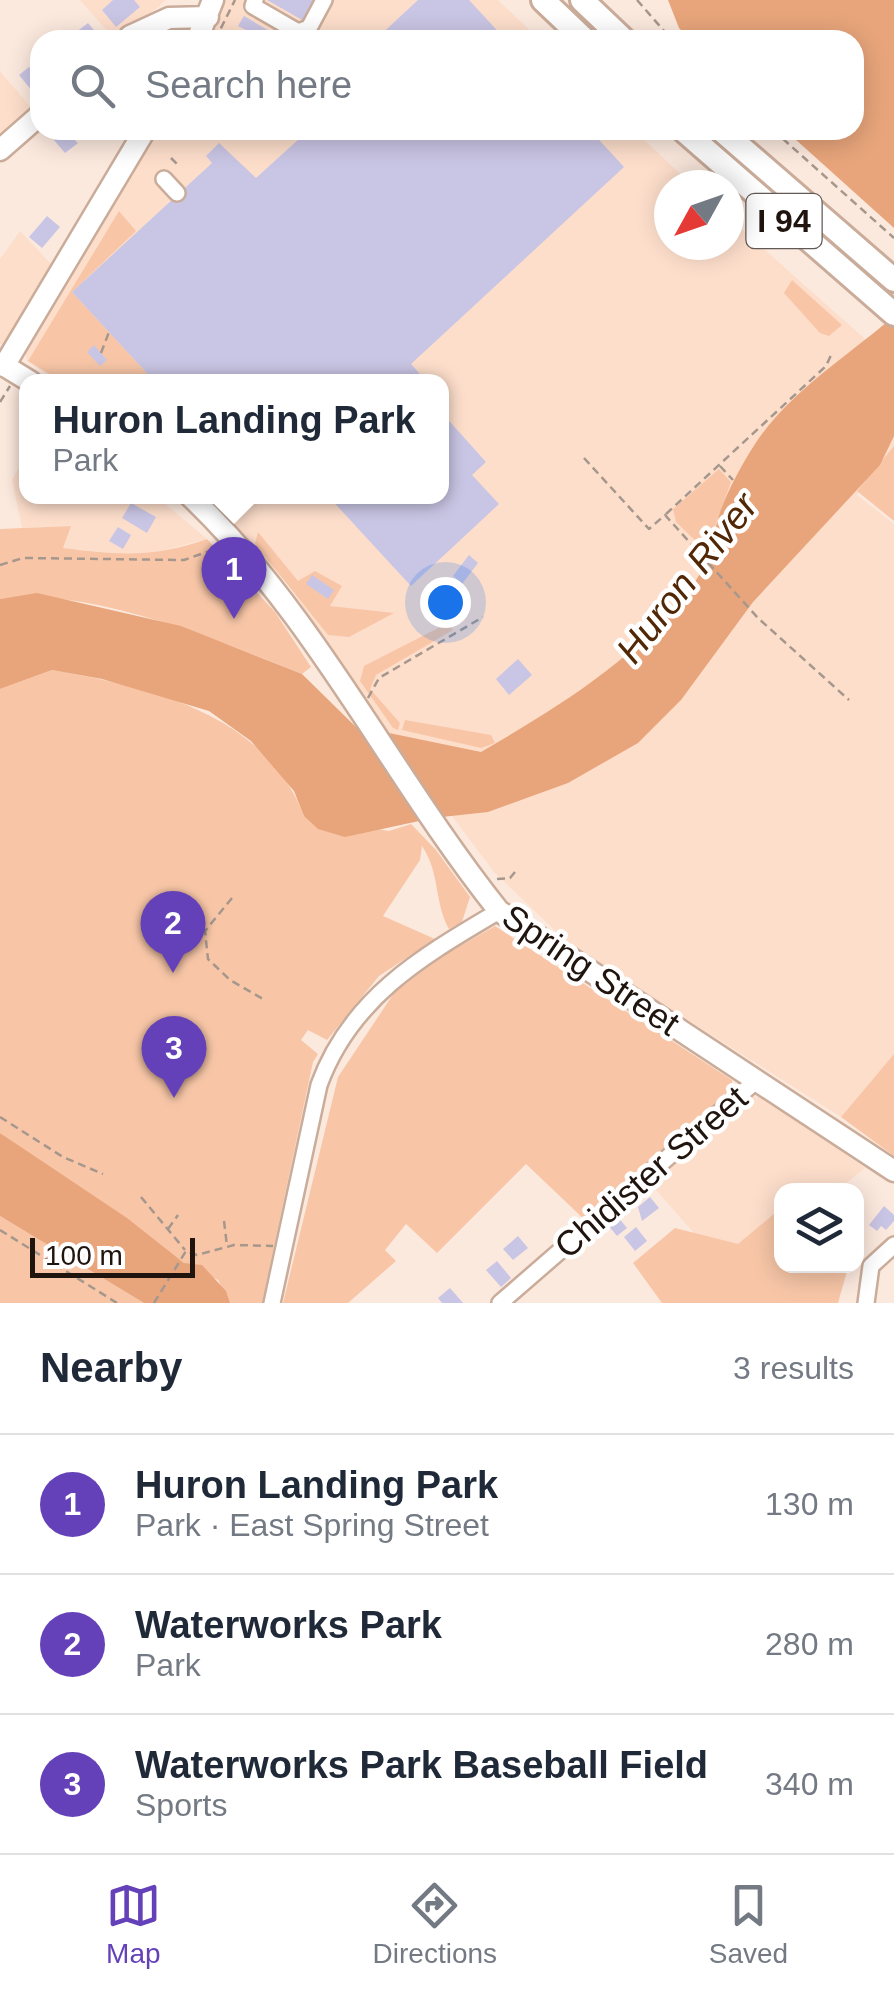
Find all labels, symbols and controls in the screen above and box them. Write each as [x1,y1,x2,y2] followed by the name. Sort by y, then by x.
[30,30,864,140] search box
[65,58,120,113] icon: search
[145,64,352,106] text: Search here
[654,170,744,260] north arrow
[746,194,822,248] road number: I 94
[19,374,449,504] popup
[52,399,416,441] text: Huron Landing Park
[52,442,118,478] text: Park
[608,484,767,671] water label: Huron River
[202,536,266,619] pin: 1
[420,577,471,628] your location
[140,890,206,973] pin: 2
[496,896,687,1043] street label: Spring Street
[142,1016,206,1098] pin: 3
[547,1078,755,1265] street label: Chidister Street
[774,1183,864,1273] map controls
[774,1183,864,1273] button: layers
[30,1233,195,1278] scale bar
[45,1240,123,1271] text: 100 m
[40,1344,182,1391] text: Nearby
[733,1350,854,1386] text: 3 results
[135,1464,498,1506] text: Huron Landing Park
[64,1486,81,1522] text: 1
[765,1486,854,1522] text: 130 m
[135,1507,489,1543] text: Park · East Spring Street
[135,1604,442,1646] text: Waterworks Park
[64,1626,81,1662] text: 2
[765,1626,854,1662] text: 280 m
[135,1647,201,1683] text: Park
[135,1744,708,1786] text: Waterworks Park Baseball Field
[64,1766,81,1802] text: 3
[765,1766,854,1802] text: 340 m
[135,1787,227,1823] text: Sports
[106,1878,161,1970] tab: Map
[373,1878,497,1970] tab: Directions
[709,1878,788,1970] tab: Saved

